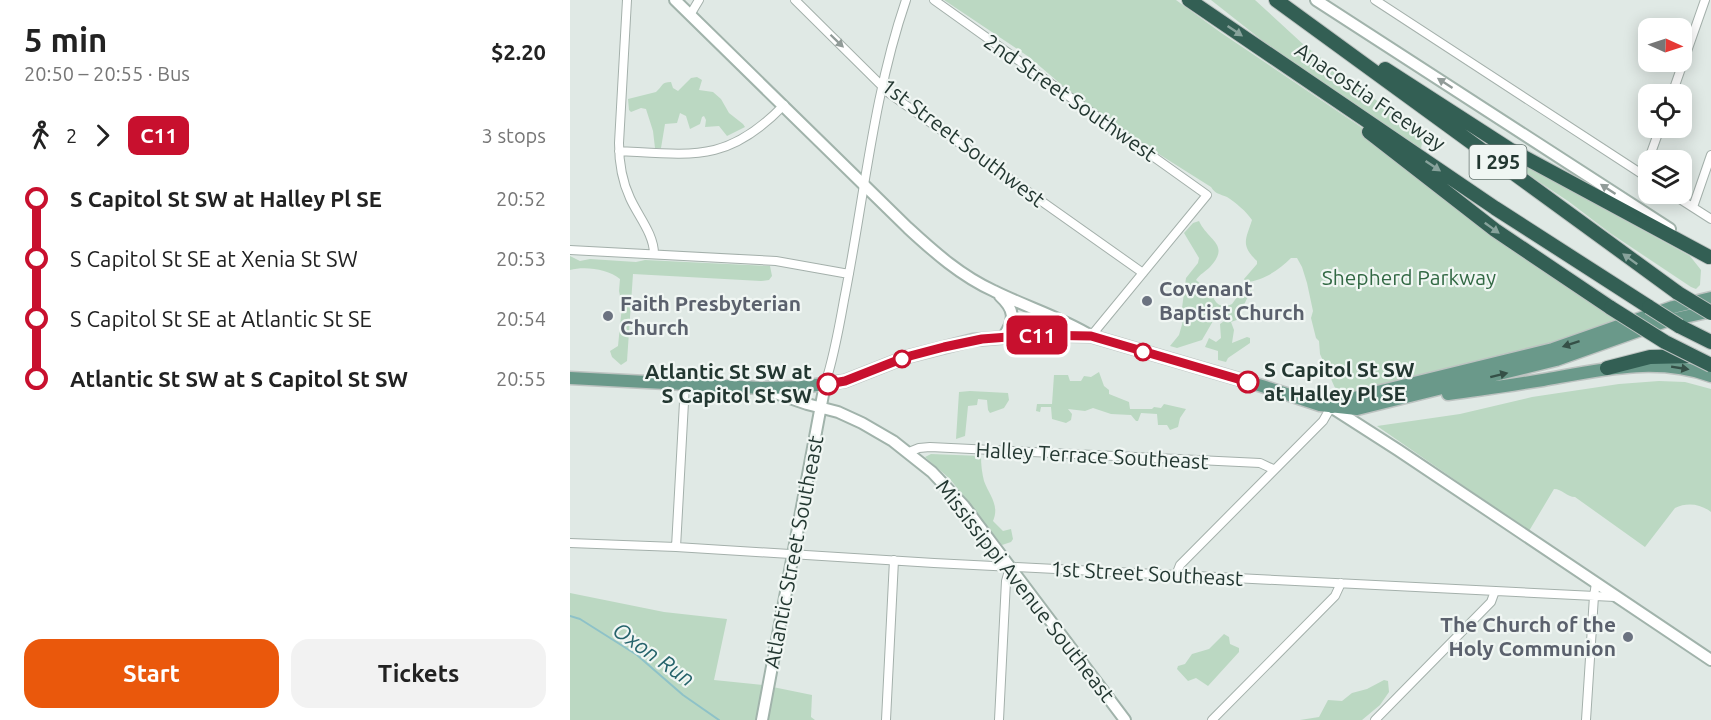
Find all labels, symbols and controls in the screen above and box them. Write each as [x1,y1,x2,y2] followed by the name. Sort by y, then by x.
[1638,18,1692,72] north arrow
[1638,18,1692,204] map controls
[24,21,107,58] text: 5 min
[1227,25,1243,36] one-way arrow
[980,29,1161,166] street label: 2nd Street Southwest
[829,34,844,48] one-way arrow
[1291,37,1450,155] street label: Anacostia Freeway
[491,39,546,64] text: $2.20
[24,62,190,85] text: 20:50 – 20:55 · Bus
[877,73,1050,211] street label: 1st Street Southwest
[1436,78,1453,89] one-way arrow
[1638,84,1692,138] button: locate
[24,119,57,152] icon: walk
[86,119,119,152] icon: forward
[140,123,177,147] text: C11
[66,124,77,147] text: 2
[482,124,546,147] text: 3 stops
[1470,145,1526,179] road number: I 295
[1638,150,1692,204] button: layers
[1425,160,1441,172] one-way arrow
[1600,184,1616,195] one-way arrow
[70,186,382,211] text: S Capitol St SW at Halley Pl SE
[496,187,546,210] text: 20:52
[1483,222,1499,234] one-way arrow
[70,246,358,271] text: S Capitol St SE at Xenia St SW
[496,247,546,270] text: 20:53
[1623,254,1638,266] one-way arrow
[1322,265,1496,289] park label: Shepherd Parkway
[1159,276,1305,324] place label: Covenant Baptist Church
[620,291,801,339] place label: Faith Presbyterian Church
[1140,294,1154,308] marker: Covenant Baptist Church
[70,306,372,331] text: S Capitol St SE at Atlantic St SE
[496,307,546,330] text: 20:54
[601,309,615,323] marker: Faith Presbyterian Church
[1002,316,1072,354] line badge: C11
[1018,323,1056,347] text: C11
[1562,340,1580,349] one-way arrow
[1134,343,1152,361] unlabelled marker
[893,350,911,368] unlabelled marker
[1264,357,1415,405] place label: S Capitol St SW at Halley Pl SE
[645,359,812,407] place label: Atlantic St SW at S Capitol St SW
[1671,364,1690,373] one-way arrow
[70,366,408,391] text: Atlantic St SW at S Capitol St SW
[496,367,546,390] text: 20:55
[1490,369,1508,379] one-way arrow
[1237,371,1259,393] marker: S Capitol St SW at Halley Pl SE
[817,373,839,395] marker: Atlantic St SW at S Capitol St SW
[759,433,827,670] street label: Atlantic Street Southeast
[975,437,1209,473] street label: Halley Terrace Southeast
[932,475,1120,706] street label: Mississippi Avenue Southeast
[1050,556,1244,590] street label: 1st Street Southeast
[1440,612,1616,660] place label: The Church of the Holy Communion
[609,616,700,691] water label: Oxon Run
[1621,630,1635,644] marker: The Church of the Holy Communion
[24,639,279,708] button: Start
[291,639,546,708] button: Tickets

